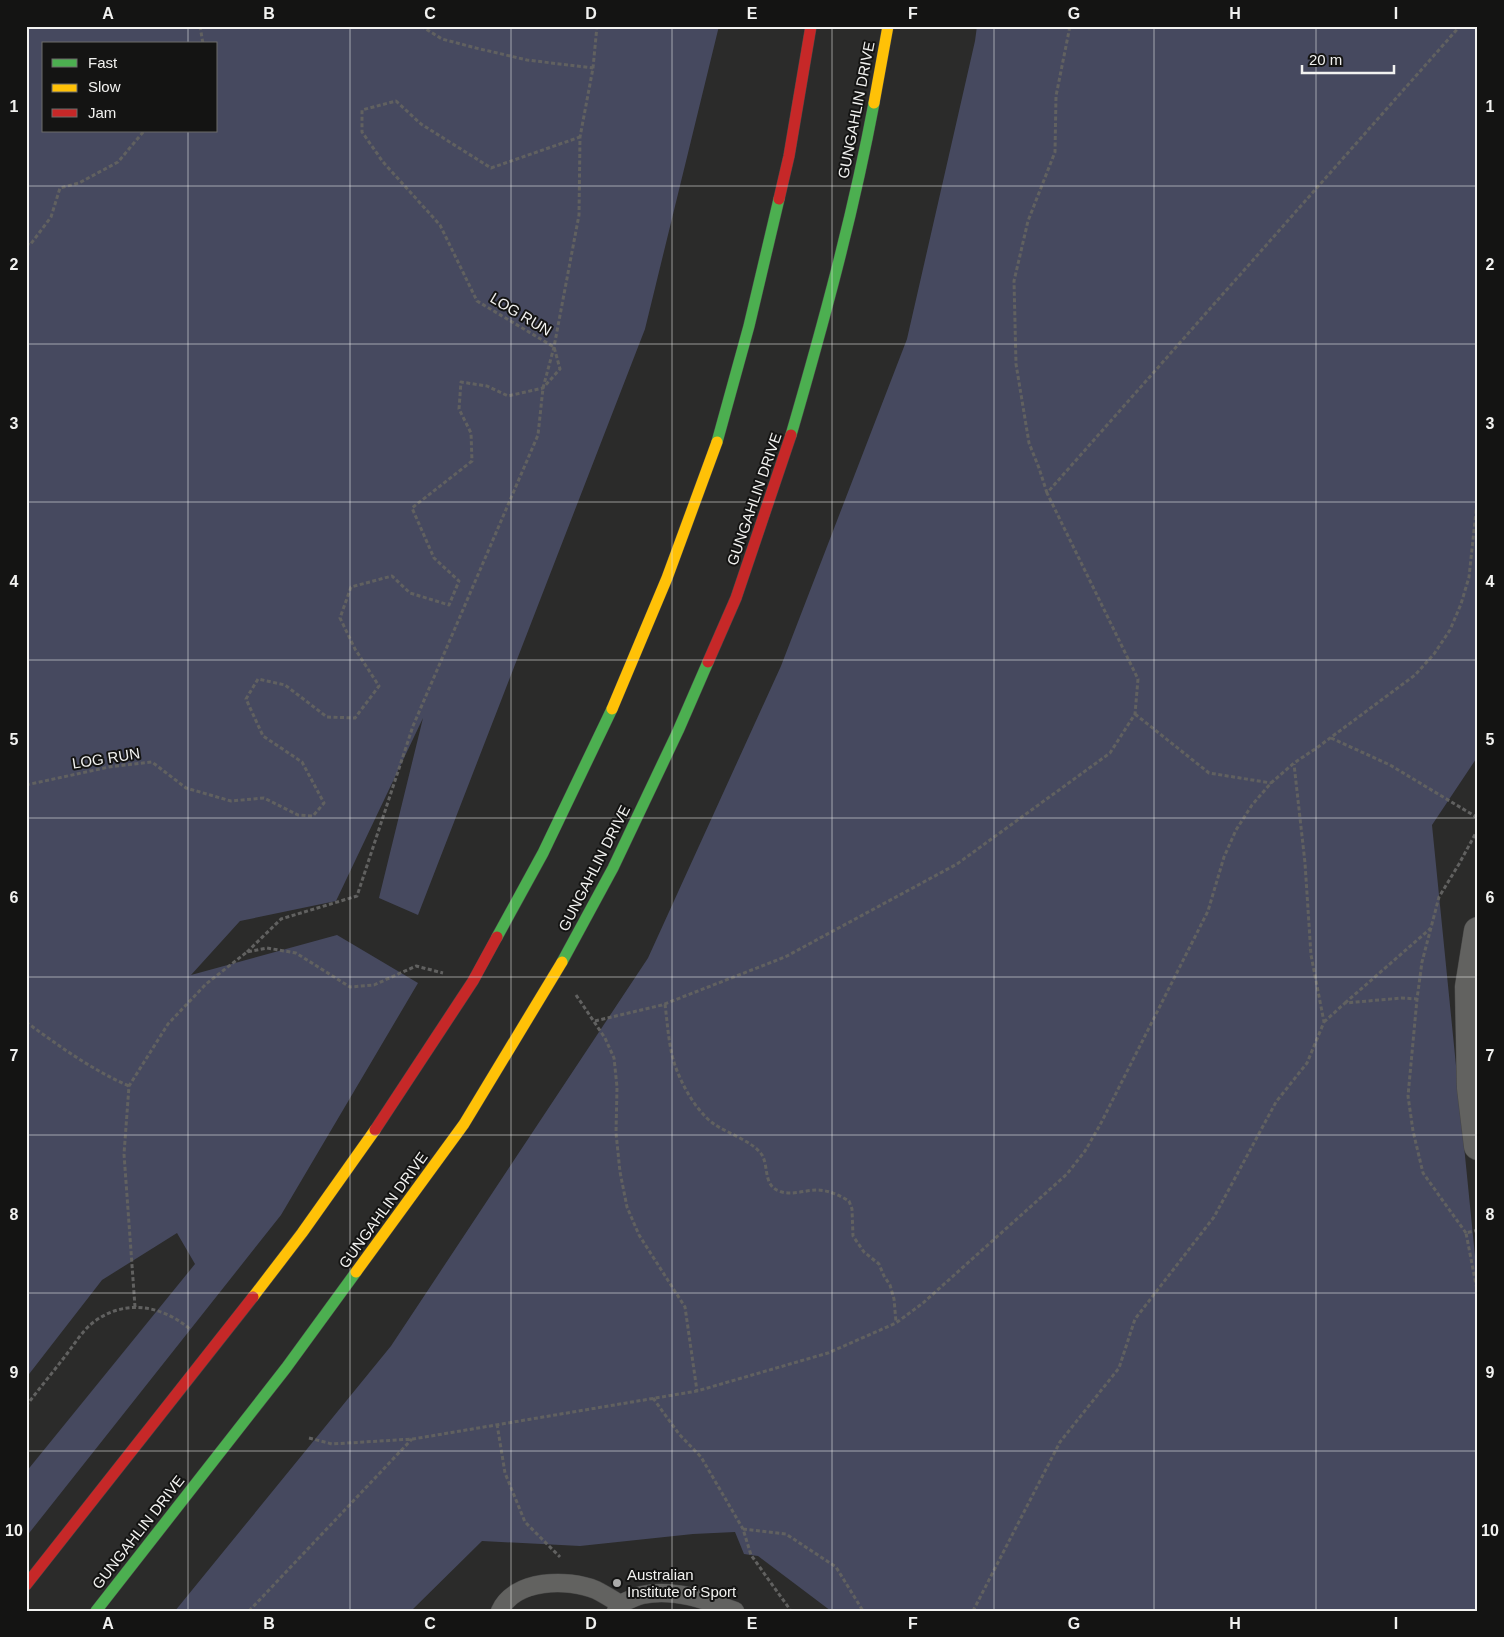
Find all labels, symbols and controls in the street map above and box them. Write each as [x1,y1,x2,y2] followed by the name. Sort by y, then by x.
[102,5,114,22] text: A
[263,5,275,22] text: B
[424,5,436,22] text: C
[585,5,597,22] text: D
[747,5,758,22] text: E
[908,5,918,22] text: F
[1068,5,1080,22] text: G
[1229,5,1241,22] text: H
[1394,5,1398,22] text: I
[834,40,878,180] street label: GUNGAHLIN DRIVE
[42,42,218,132] legend
[1302,42,1394,74] scale bar
[1309,51,1342,68] text: 20 m
[88,54,118,71] text: Fast
[88,78,121,95] text: Slow
[10,98,19,115] text: 1
[1486,98,1495,115] text: 1
[88,104,116,121] text: Jam
[10,256,19,273] text: 2
[1486,256,1495,273] text: 2
[487,289,555,339] street label: LOG RUN
[10,415,19,432] text: 3
[1486,415,1495,432] text: 3
[723,430,785,568] street label: GUNGAHLIN DRIVE
[10,573,19,590] text: 4
[1486,573,1495,590] text: 4
[10,731,19,748] text: 5
[1486,731,1495,748] text: 5
[71,744,141,772] street label: LOG RUN
[555,802,633,934] street label: GUNGAHLIN DRIVE
[10,889,19,906] text: 6
[1486,889,1495,906] text: 6
[10,1047,19,1064] text: 7
[1486,1047,1495,1064] text: 7
[335,1149,431,1271] street label: GUNGAHLIN DRIVE
[10,1206,19,1223] text: 8
[1486,1206,1495,1223] text: 8
[10,1364,19,1381] text: 9
[1486,1364,1495,1381] text: 9
[88,1472,188,1592] street label: GUNGAHLIN DRIVE
[5,1522,23,1539] text: 10
[1481,1522,1499,1539] text: 10
[627,1566,737,1600] place label: Australian Institute of Sport
[611,1577,623,1589] marker: Australian Institute of Sport
[102,1615,114,1632] text: A
[263,1615,275,1632] text: B
[424,1615,436,1632] text: C
[585,1615,597,1632] text: D
[747,1615,758,1632] text: E
[908,1615,918,1632] text: F
[1068,1615,1080,1632] text: G
[1229,1615,1241,1632] text: H
[1394,1615,1398,1632] text: I

